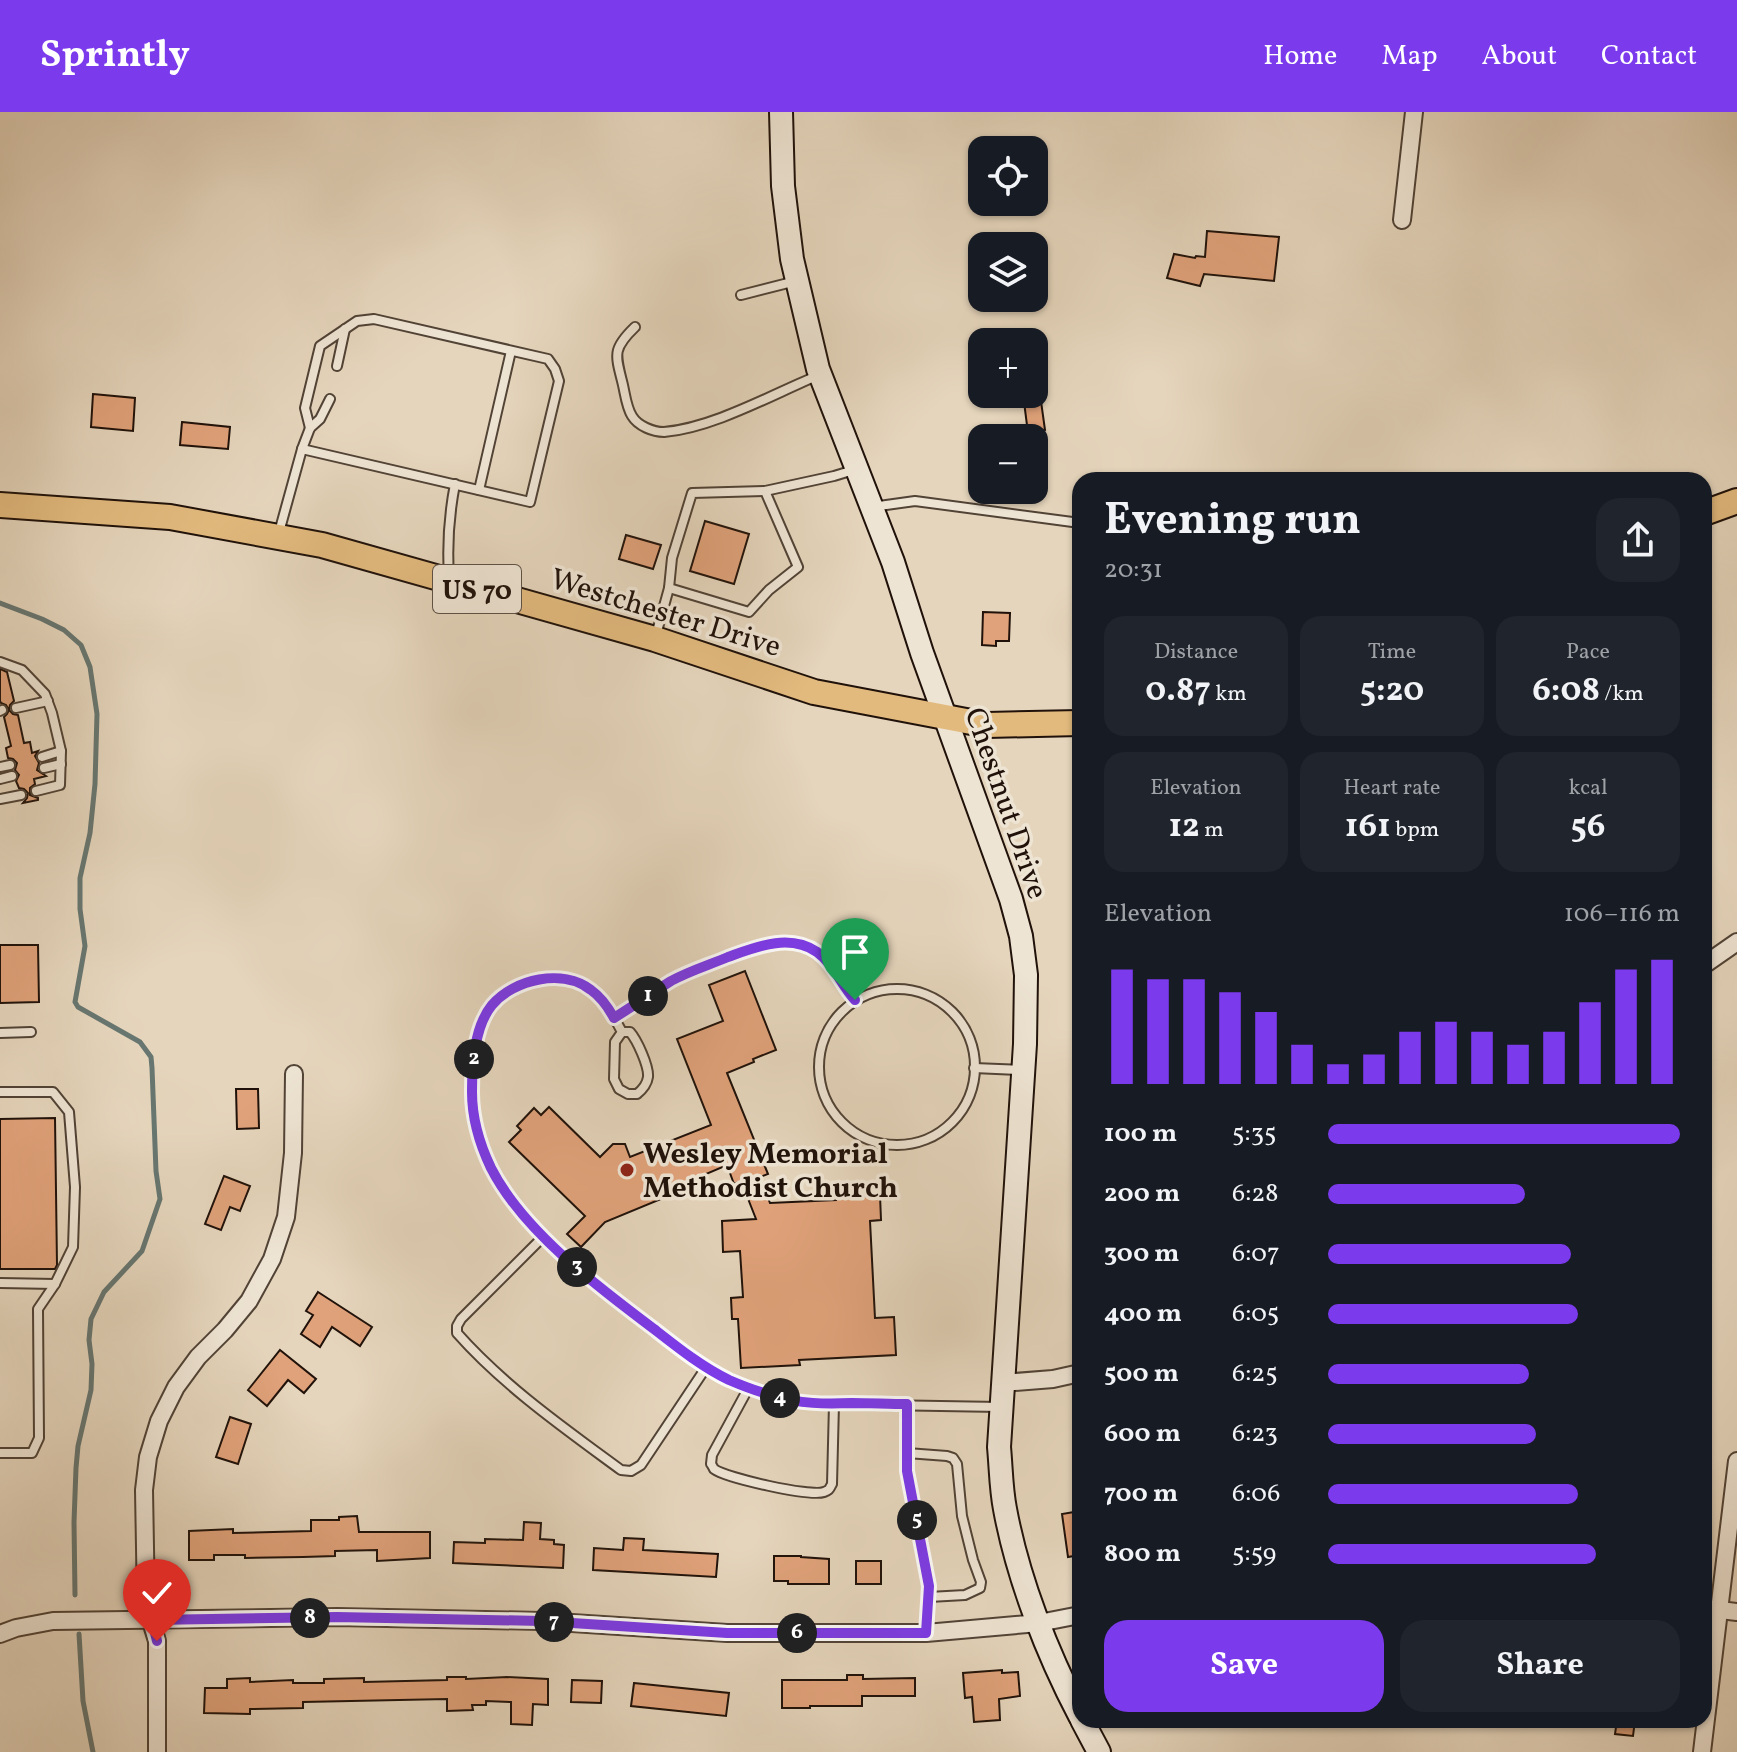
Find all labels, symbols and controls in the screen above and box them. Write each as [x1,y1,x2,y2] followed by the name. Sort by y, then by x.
[40,30,190,83] text: Sprintly
[1263,37,1337,76] text: Home
[1381,37,1437,76] text: Map
[1481,37,1557,76] text: About
[1601,37,1697,76] text: Contact
[968,136,1048,504] map controls
[968,136,1048,216] button: locate
[968,232,1048,312] button: layers
[968,328,1048,408] button: +
[968,424,1048,504] button: −
[1104,491,1361,552] text: Evening run
[1596,498,1680,582] button: share
[1104,552,1163,588] text: 20:31
[545,559,786,669] street label: Westchester Drive
[433,565,521,613] road number: US 70
[1154,637,1238,668] text: Distance
[1368,637,1416,668] text: Time
[1566,637,1610,668] text: Pace
[1145,668,1211,715] text: 0.87
[1360,668,1424,715] text: 5:20
[1532,668,1600,715] text: 6:08
[1211,679,1247,710] text: km
[1600,679,1644,710] text: /km
[953,702,1057,905] street label: Chestnut Drive
[1150,773,1242,804] text: Elevation
[1343,773,1441,804] text: Heart rate
[1568,773,1608,804] text: kcal
[1168,804,1200,851] text: 12
[1345,804,1391,851] text: 161
[1570,804,1606,851] text: 56
[1200,815,1224,846] text: m
[1391,815,1439,846] text: bpm
[1104,896,1212,932] text: Elevation
[1564,896,1680,932] text: 106–116 m
[821,918,889,1000] pin
[833,930,877,974] icon: arrive
[628,976,668,1016] pin: 1
[644,980,652,1011] text: 1
[454,1039,494,1079] pin: 2
[468,1043,480,1074] text: 2
[1104,1116,1177,1152] text: 100 m
[1232,1116,1277,1152] text: 5:35
[643,1134,898,1210] place label: Wesley Memorial Methodist Church
[618,1161,636,1179] marker: Wesley Memorial Methodist Church
[1104,1176,1180,1212] text: 200 m
[1232,1176,1278,1212] text: 6:28
[1104,1236,1180,1272] text: 300 m
[1232,1236,1280,1272] text: 6:07
[557,1247,597,1287] pin: 3
[571,1251,583,1282] text: 3
[1104,1296,1182,1332] text: 400 m
[1232,1296,1279,1332] text: 6:05
[1104,1356,1179,1392] text: 500 m
[1232,1356,1278,1392] text: 6:25
[760,1378,800,1418] pin: 4
[773,1382,787,1413] text: 4
[1104,1416,1181,1452] text: 600 m
[1232,1416,1278,1452] text: 6:23
[1104,1476,1178,1512] text: 700 m
[1232,1476,1280,1512] text: 6:06
[897,1500,937,1540] pin: 5
[912,1504,922,1535] text: 5
[1104,1536,1181,1572] text: 800 m
[1232,1536,1276,1572] text: 5:59
[123,1559,191,1641] pin
[135,1571,179,1615] icon: check
[290,1598,330,1638] pin: 8
[304,1602,316,1633] text: 8
[534,1602,574,1642] pin: 7
[549,1606,559,1637] text: 7
[777,1613,817,1653] pin: 6
[791,1617,803,1648] text: 6
[1104,1620,1384,1712] button: Save
[1400,1620,1680,1712] button: Share

